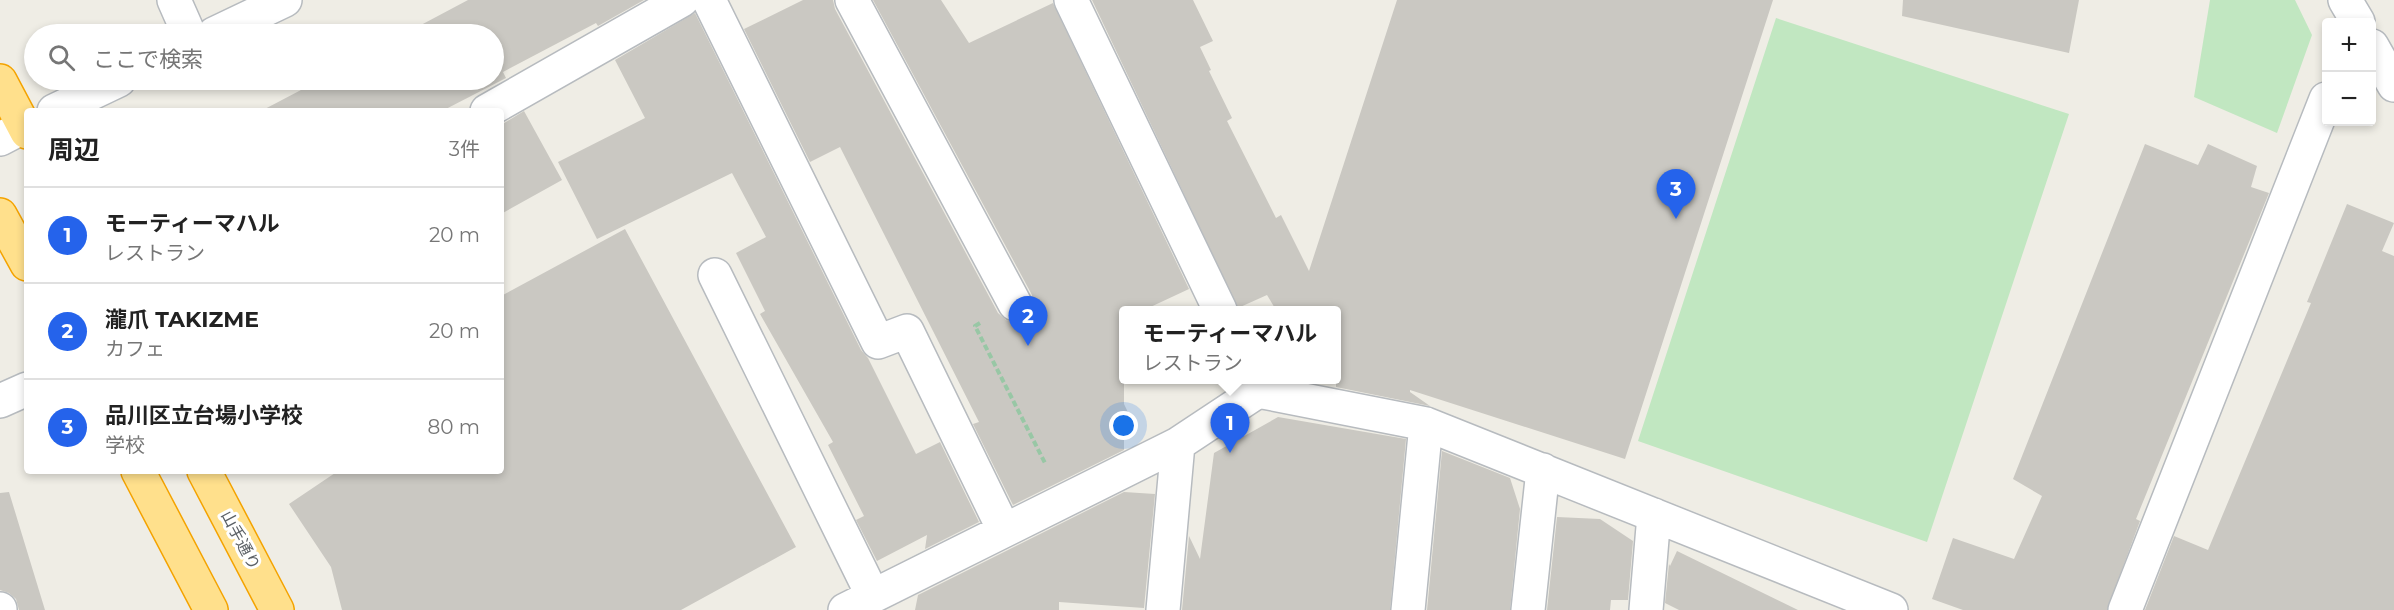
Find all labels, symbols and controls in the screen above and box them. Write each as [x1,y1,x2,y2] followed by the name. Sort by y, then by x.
[2322,18,2376,126] map controls
[2322,18,2376,72] button: +
[24,24,504,90] search box
[45,41,78,74] icon: search
[93,46,203,73] text: ここで検索
[2322,72,2376,126] button: −
[48,134,100,166] text: 周辺
[449,137,480,161] text: 3件
[1656,170,1696,219] pin: 3
[105,210,280,237] text: モーティーマハル
[64,223,71,247] text: 1
[429,223,480,247] text: 20 m
[105,241,205,265] text: レストラン
[1008,296,1048,346] pin: 2
[105,306,259,333] text: 瀧爪 TAKIZME
[1119,306,1341,384] popup
[62,319,73,343] text: 2
[429,319,480,343] text: 20 m
[1143,320,1317,347] text: モーティーマハル
[105,337,165,361] text: カフェ
[1143,351,1243,375] text: レストラン
[105,402,303,429] text: 品川区立台場小学校
[1210,404,1250,453] pin: 1
[1109,411,1138,440] your location
[62,415,73,439] text: 3
[428,415,480,439] text: 80 m
[105,433,145,457] text: 学校
[217,508,264,573] street label: 山手通り

